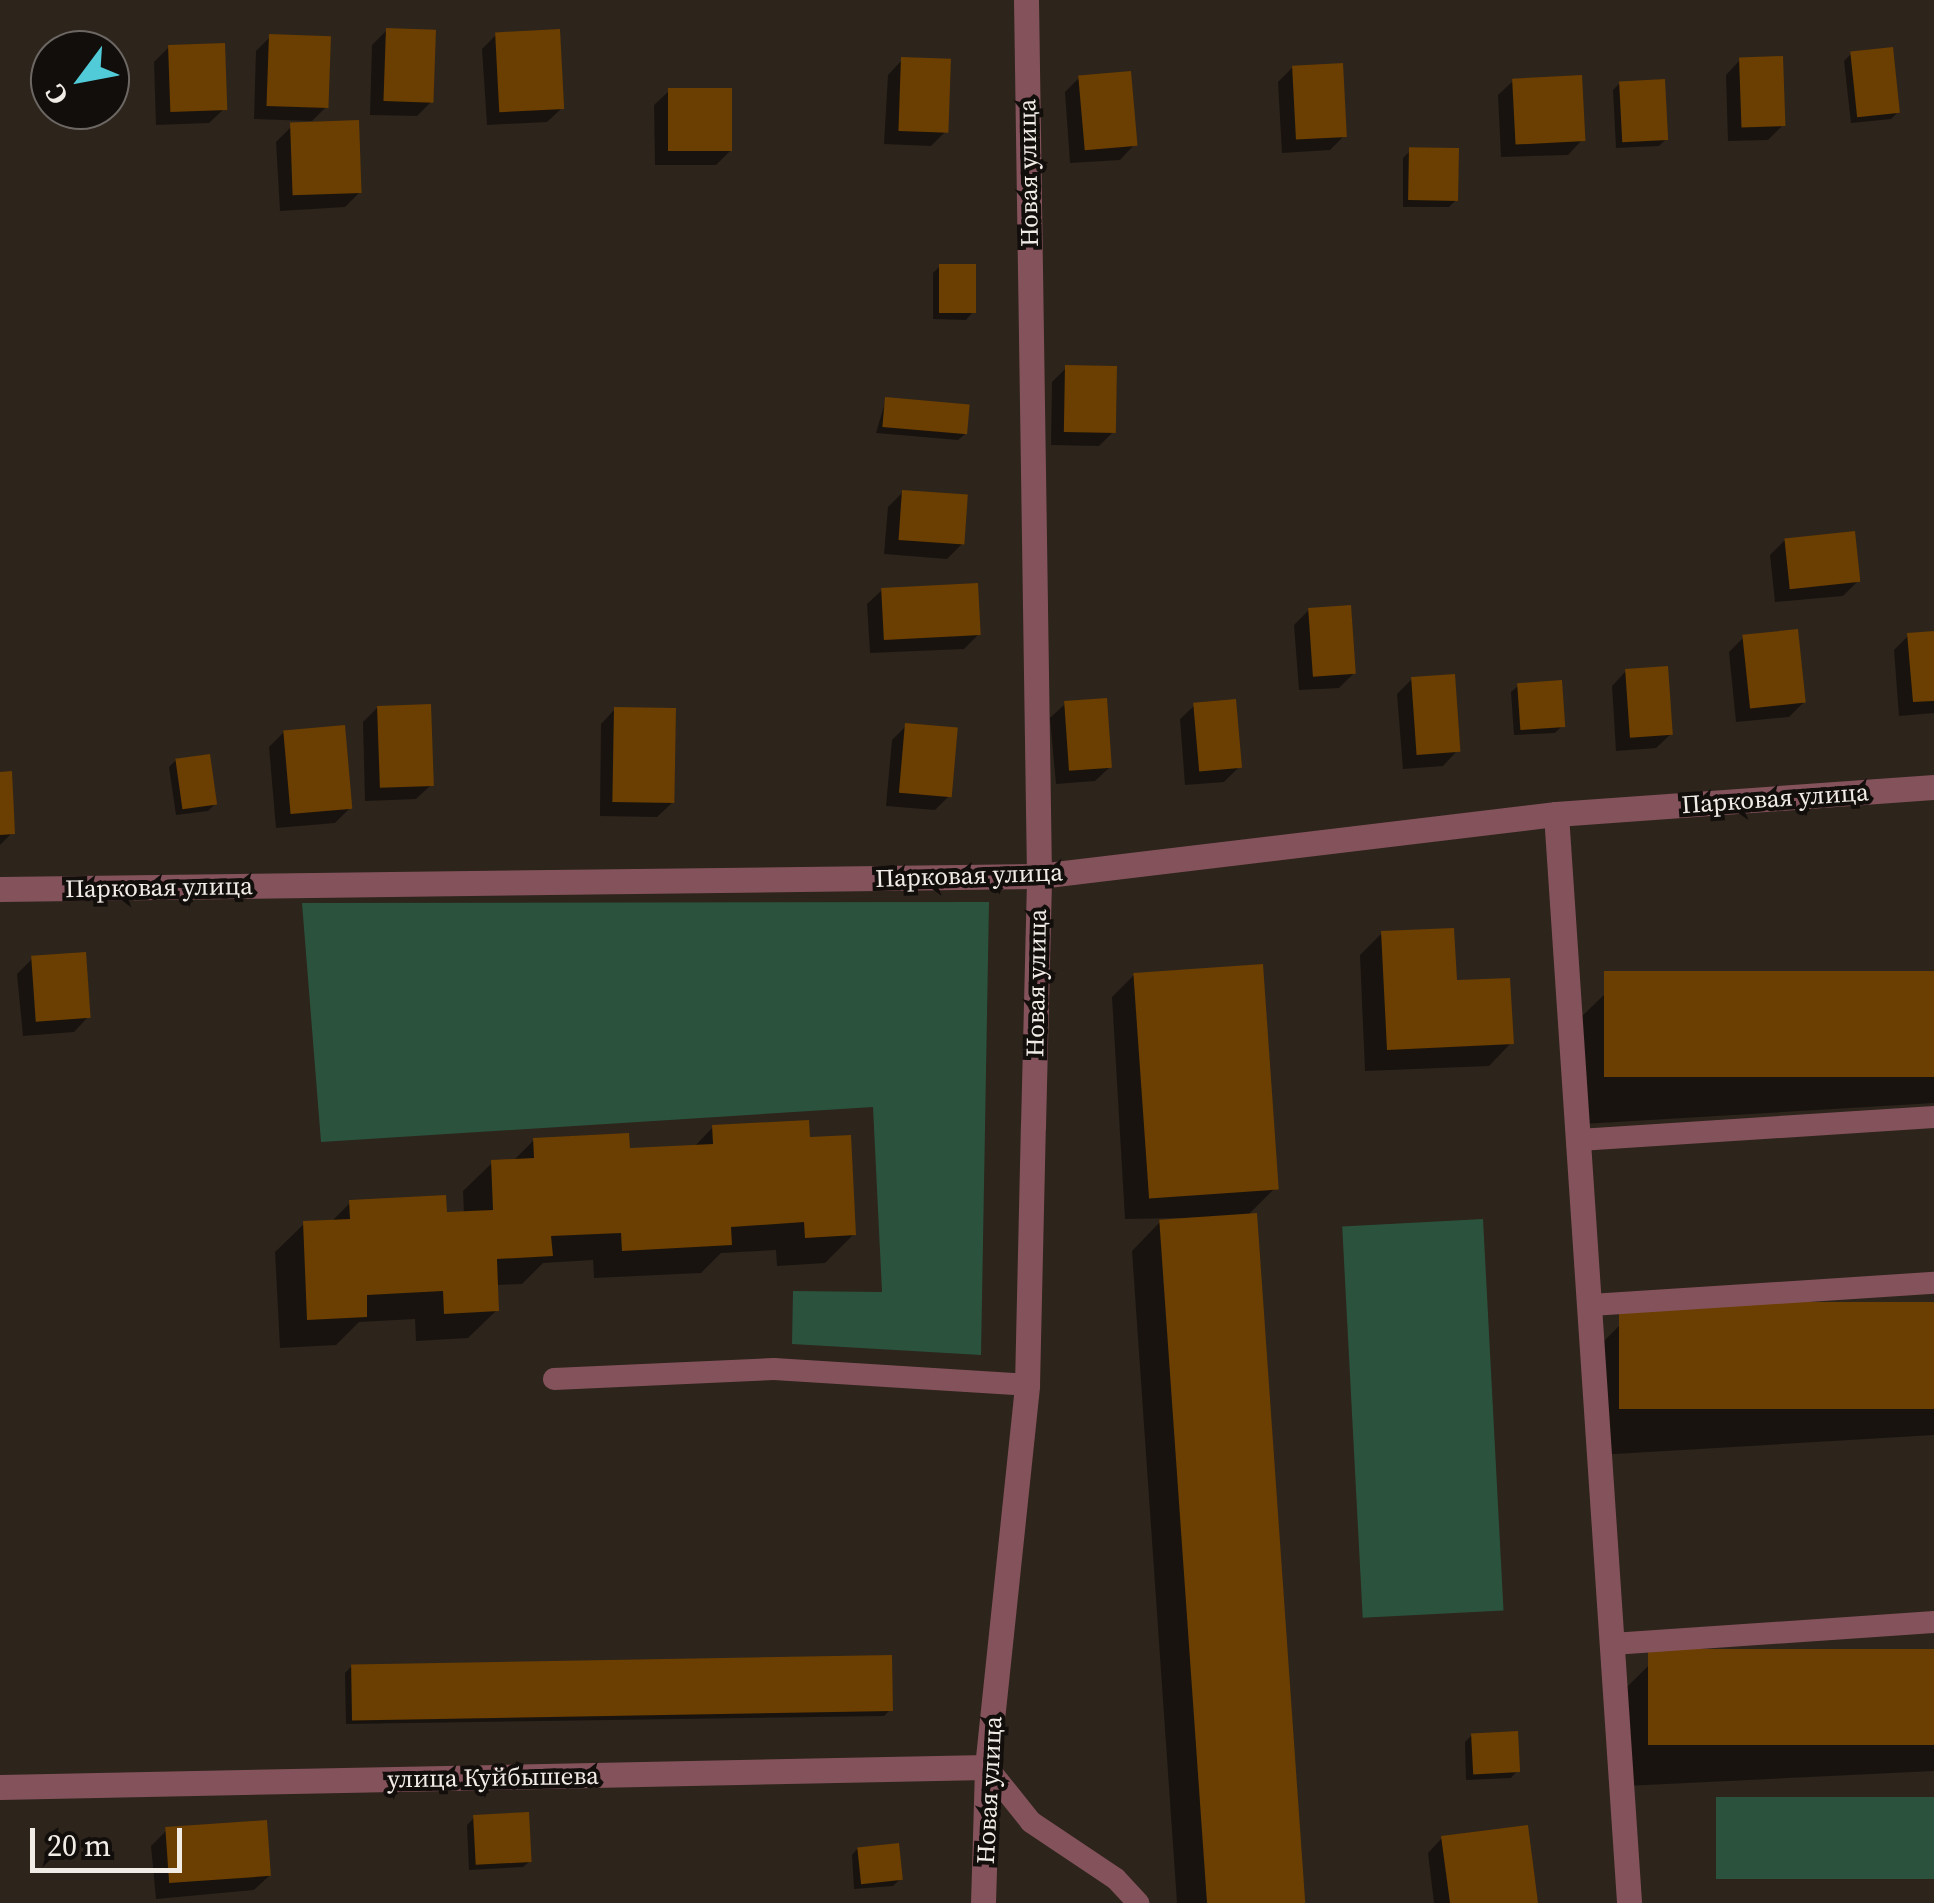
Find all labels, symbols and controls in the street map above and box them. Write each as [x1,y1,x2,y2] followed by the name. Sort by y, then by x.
[30,30,130,130] north arrow
[36,77,77,112] text: С
[1012,99,1044,247] street label: Новая улица
[1680,776,1870,820] street label: Парковая улица
[875,857,1063,893] street label: Парковая улица
[65,870,253,904] street label: Парковая улица
[1020,909,1052,1057] street label: Новая улица
[970,1715,1008,1865] street label: Новая улица
[387,1760,599,1794] street label: улица Куйбышева
[35,1808,188,1870] scale bar
[47,1825,111,1866] text: 20 m

